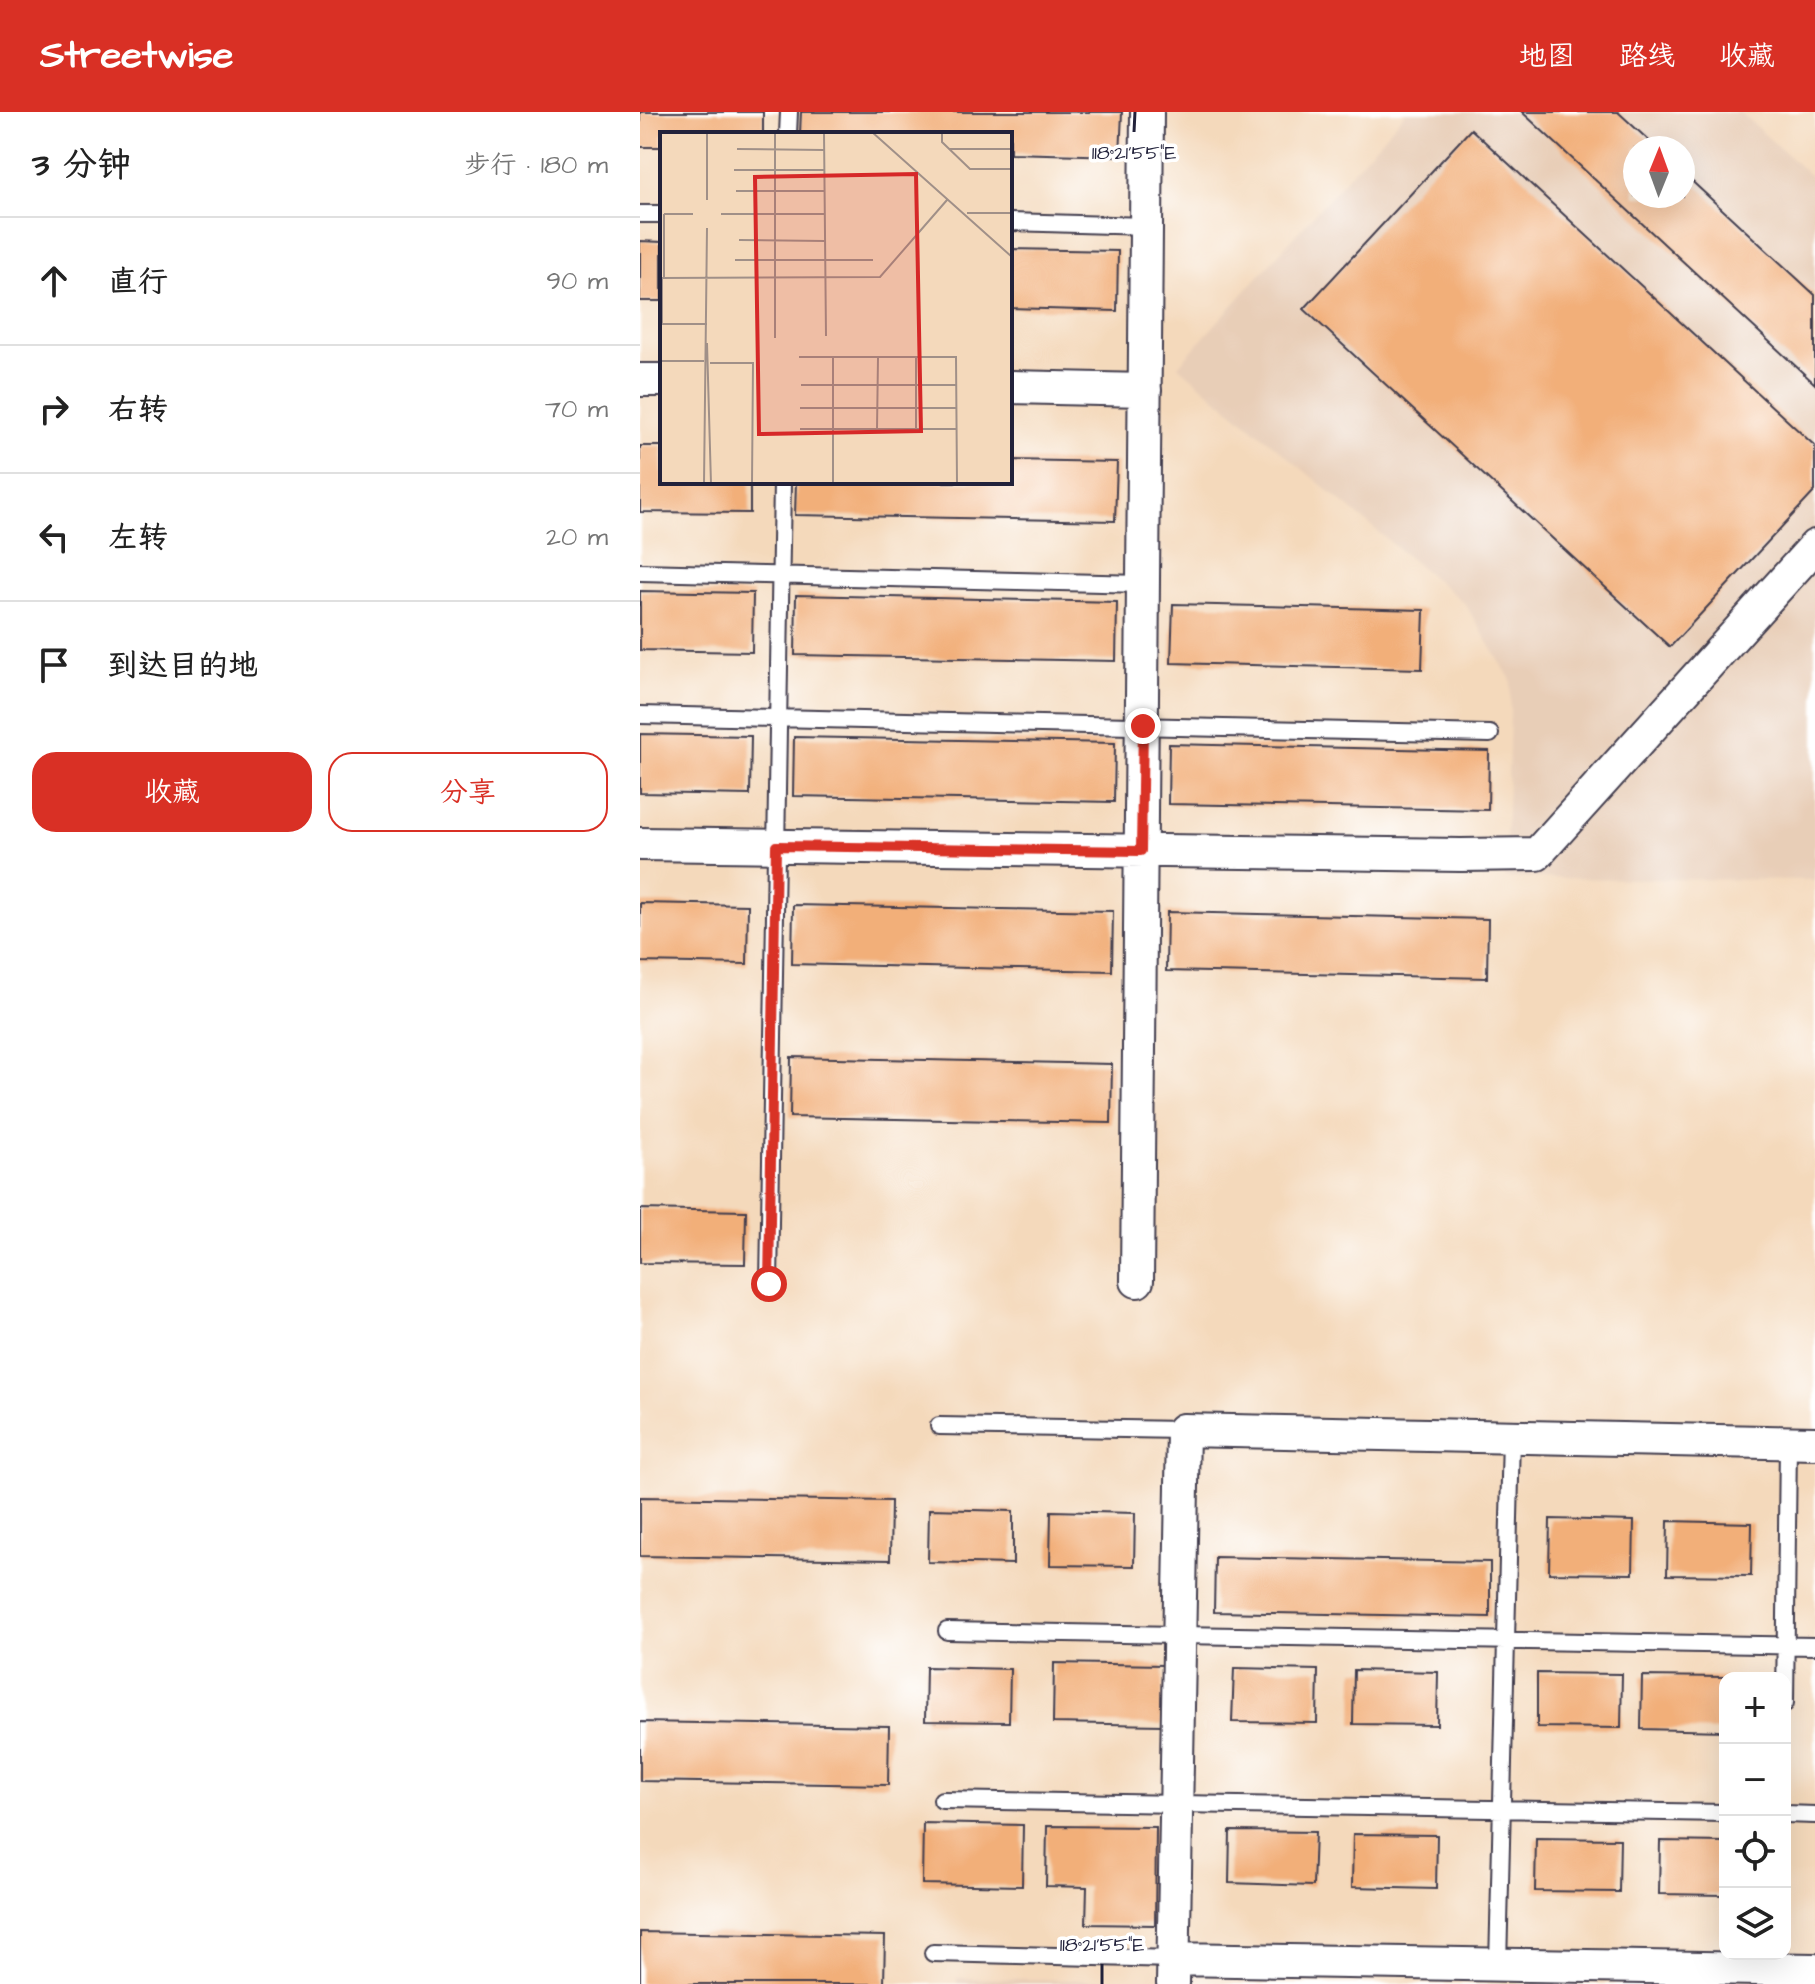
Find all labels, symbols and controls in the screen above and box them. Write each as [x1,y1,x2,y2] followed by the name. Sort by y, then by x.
[40,30,233,82] text: Streetwise
[1519,37,1575,76] text: 地图
[1619,37,1675,76] text: 路线
[1719,37,1775,76] text: 收藏
[660,132,1012,484] inset map
[1623,136,1695,208] north arrow
[1092,139,1176,167] text: 118°21'55"E
[32,141,131,189] text: 3 分钟
[464,147,608,183] text: 步行 · 180 m
[32,259,76,303] icon: ahead
[108,261,168,303] text: 直行
[546,263,608,299] text: 90 m
[32,387,76,431] icon: right
[108,389,168,431] text: 右转
[545,391,608,427] text: 70 m
[32,515,76,559] icon: left
[108,517,168,559] text: 左转
[546,519,608,555] text: 20 m
[32,643,76,687] icon: arrive
[108,645,258,687] text: 到达目的地
[1125,708,1161,744] route end
[32,752,312,832] button: 收藏
[328,752,608,832] button: 分享
[751,1266,787,1302] route start
[1719,1672,1791,1960] map controls
[1719,1672,1791,1744] button: +
[1719,1744,1791,1816] button: −
[1719,1816,1791,1888] button: locate
[1719,1888,1791,1960] button: layers
[1060,1931,1144,1959] text: 118°21'55"E

